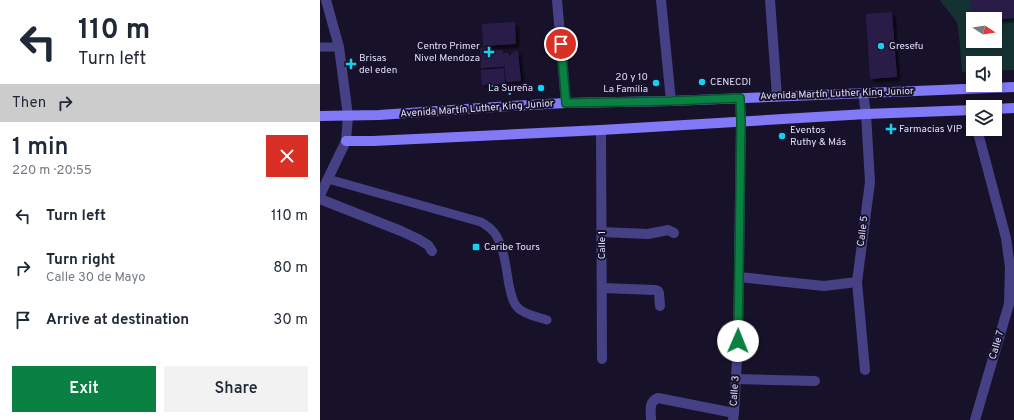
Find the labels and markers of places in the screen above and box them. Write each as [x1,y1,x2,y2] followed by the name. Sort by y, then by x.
[544,27,578,61] pin
[414,40,480,65] place label: Centro Primer Nivel Mendoza
[889,40,923,53] place label: Gresefu
[876,41,886,51] marker: Gresefu
[483,46,495,58] marker: Centro Primer Nivel Mendoza
[359,52,397,77] place label: Brisas del eden
[346,59,356,69] marker: Brisas del eden
[603,71,648,96] place label: 20 y 10 La Familia
[710,76,751,89] place label: CENECDI
[697,77,707,87] marker: CENECDI
[651,78,661,88] marker: 20 y 10 La Familia
[488,82,533,95] place label: La Sureña
[536,83,546,93] marker: La Sureña
[899,123,962,136] place label: Farmacias VIP
[790,124,846,149] place label: Eventos Ruthy & Más
[886,124,896,134] marker: Farmacias VIP
[777,131,787,141] marker: Eventos Ruthy & Más
[484,241,540,254] place label: Caribe Tours
[471,242,481,252] marker: Caribe Tours

